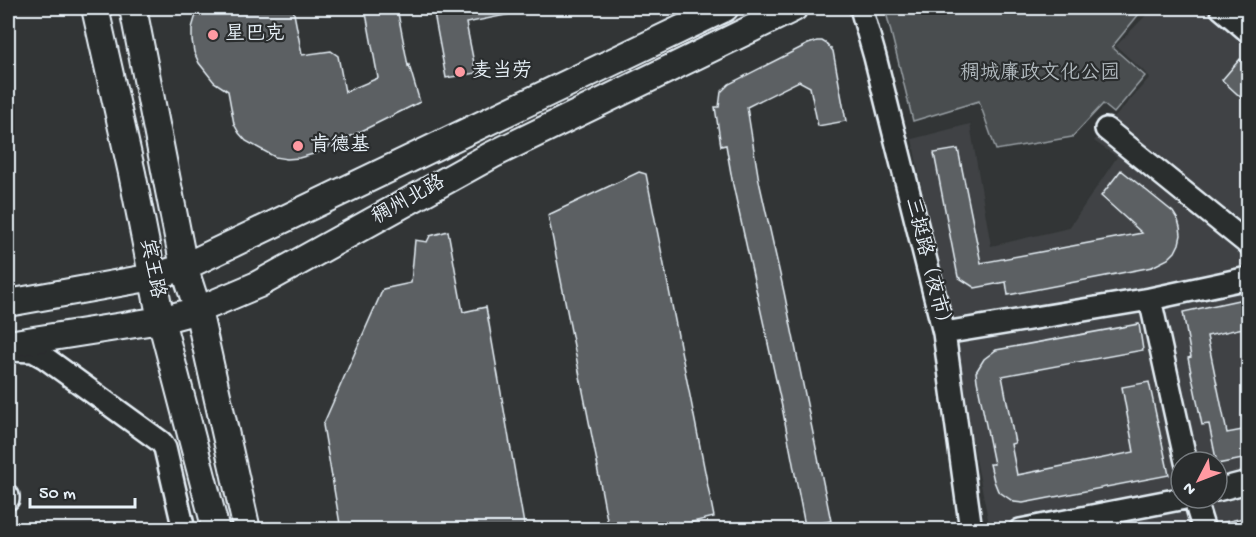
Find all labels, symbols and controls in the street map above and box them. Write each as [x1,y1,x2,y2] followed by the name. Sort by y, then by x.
[225,22,285,47] place label: 星巴克
[206,28,220,42] marker: 星巴克
[472,59,532,84] place label: 麦当劳
[960,61,1120,86] park label: 稠城廉政文化公园
[453,65,467,79] marker: 麦当劳
[310,133,370,158] place label: 肯德基
[291,139,305,153] marker: 肯德基
[367,169,450,230] street label: 稠州北路
[899,195,957,337] street label: 三挺路（夜市）
[134,237,170,302] street label: 宾王路
[1169,450,1229,510] north arrow
[30,471,135,509] scale bar
[1180,477,1201,498] text: N
[39,484,76,505] text: 50 m

